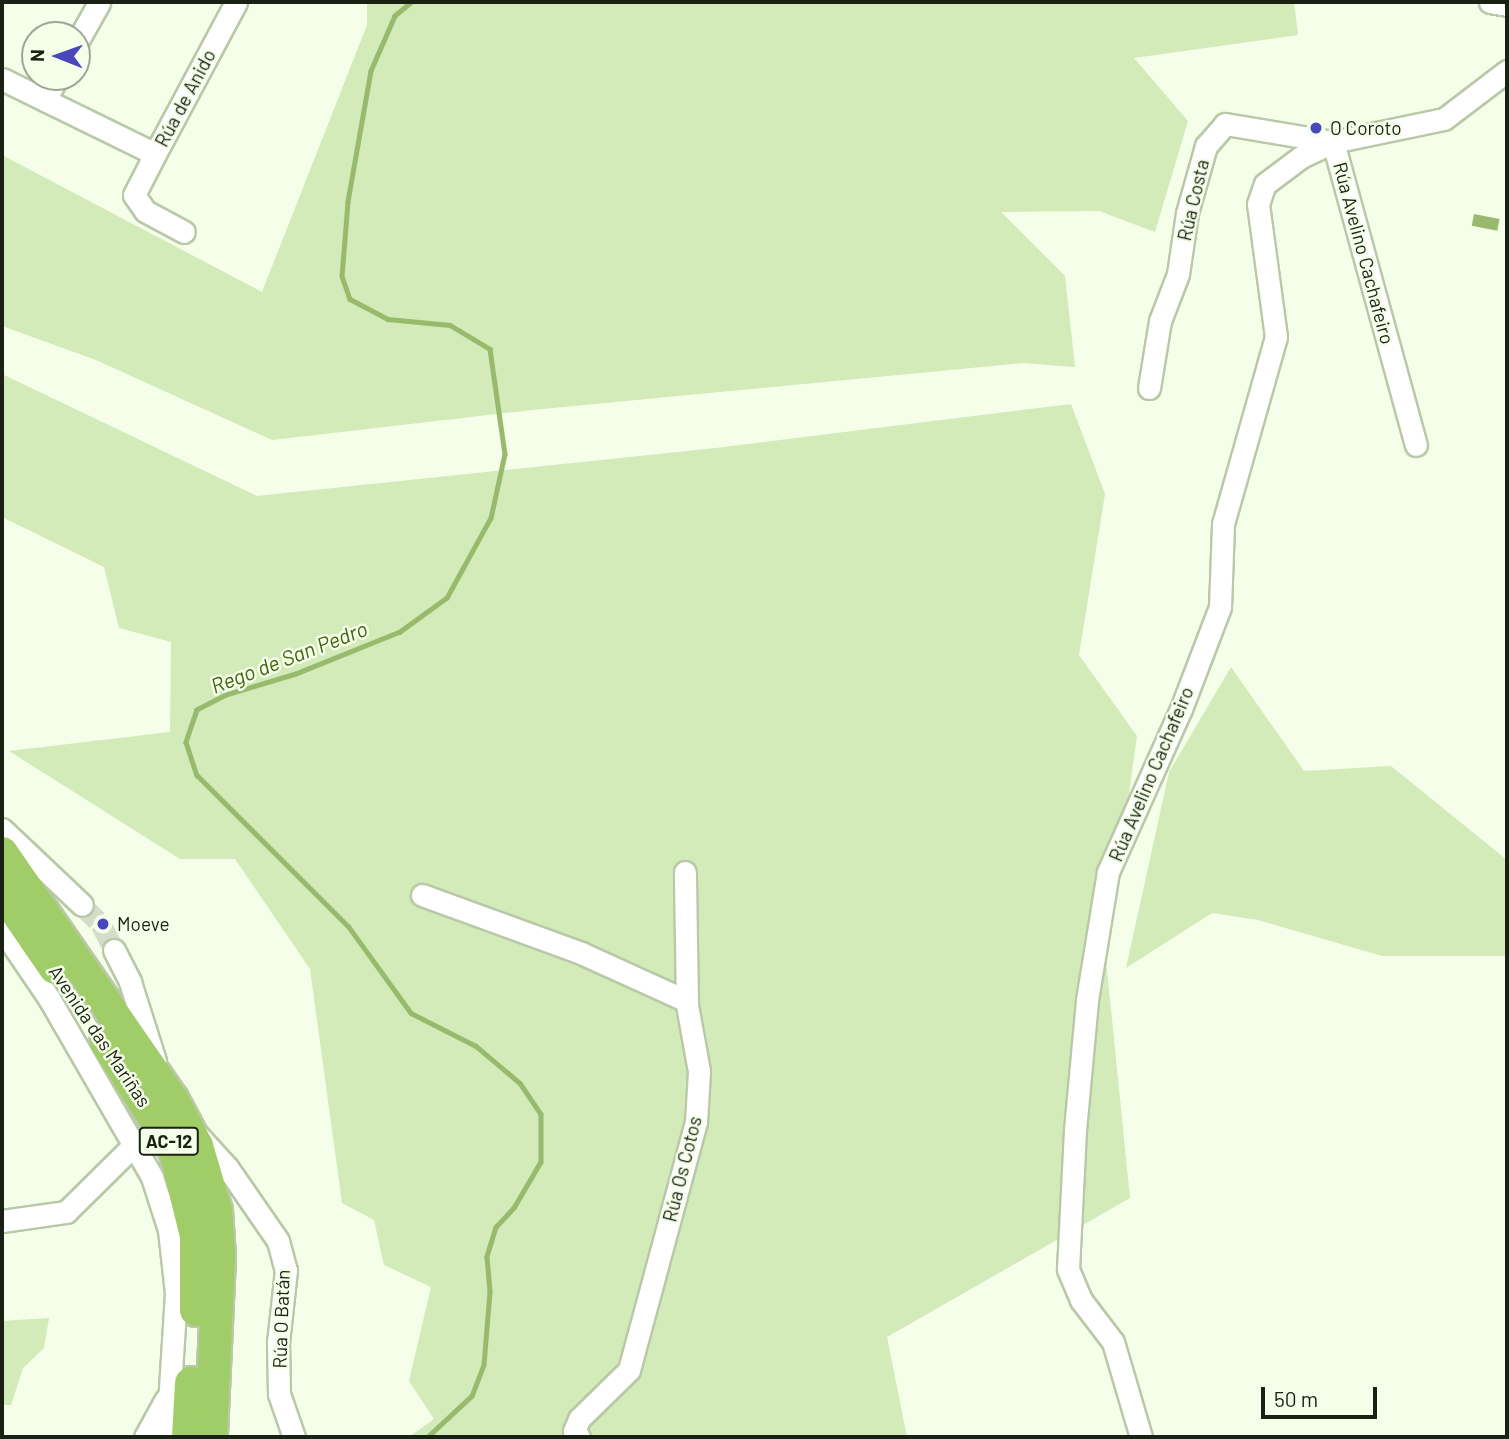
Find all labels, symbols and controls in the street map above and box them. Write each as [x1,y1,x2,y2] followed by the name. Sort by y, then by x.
[21,21,91,91] north arrow
[150,45,220,151] street label: Rúa de Anido
[25,49,48,62] text: N
[1330,117,1402,139] place label: O Coroto
[1308,120,1324,136] marker: O Coroto
[1173,157,1213,243] street label: Rúa Costa
[1329,159,1399,347] street label: Rúa Avelino Cachafeiro
[207,616,371,698] water label: Rego de San Pedro
[1104,683,1198,865] street label: Rúa Avelino Cachafeiro
[117,913,170,935] place label: Moeve
[95,916,111,932] marker: Moeve
[44,961,156,1111] street label: Avenida das Mariñas
[658,1114,706,1224] street label: Rúa Os Cotos
[138,1126,200,1156] road number: AC-12
[268,1269,294,1369] street label: Rúa O Batán
[1264,1372,1380,1416] scale bar
[1274,1386,1318,1411] text: 50 m

